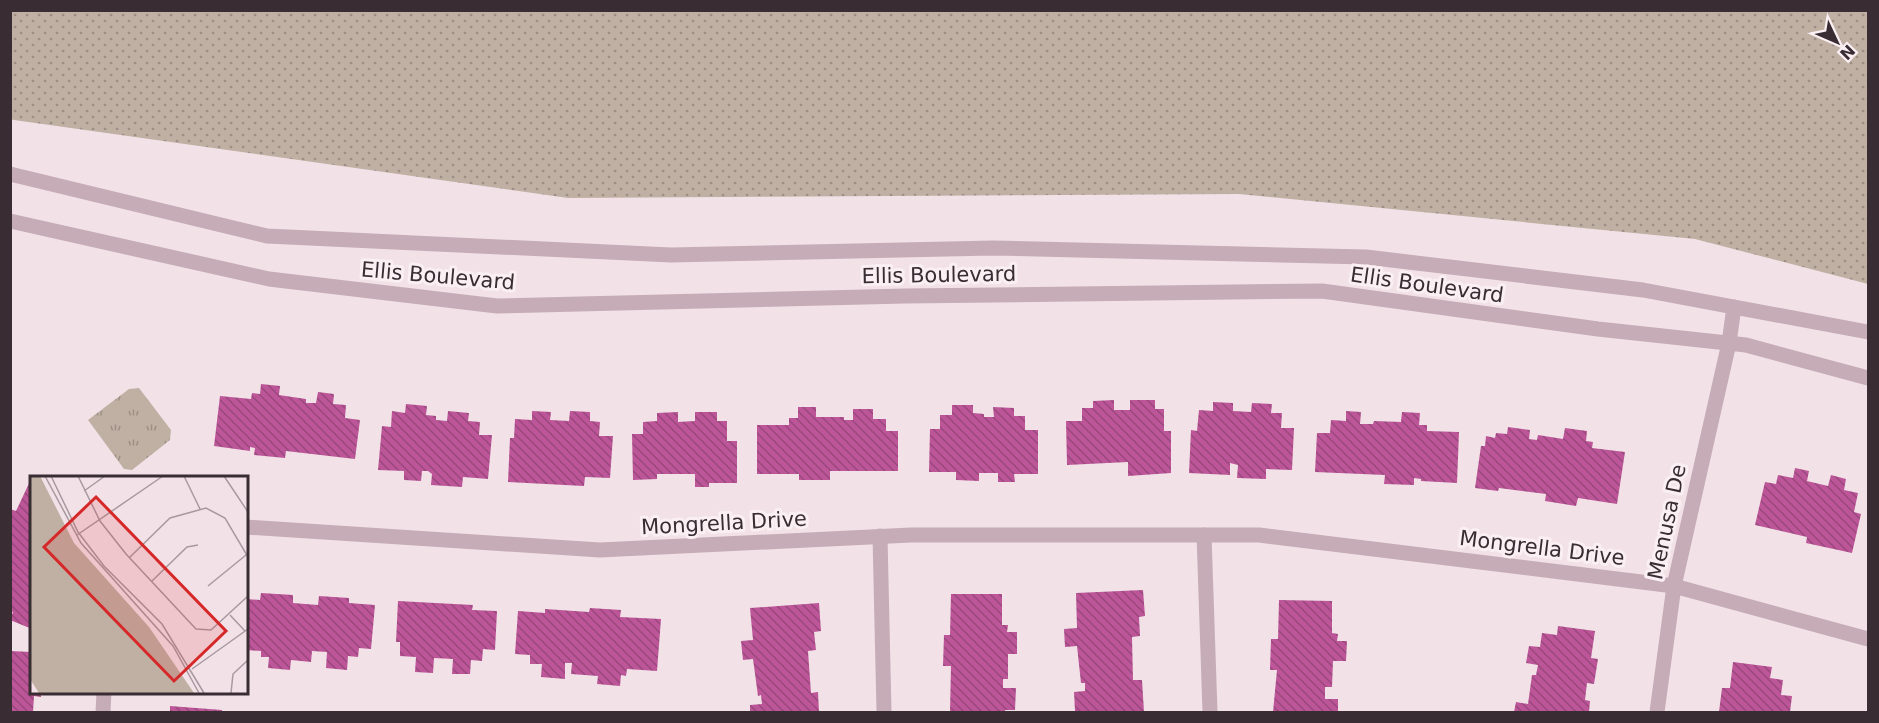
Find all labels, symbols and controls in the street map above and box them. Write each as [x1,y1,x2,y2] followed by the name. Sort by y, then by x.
[1807,12,1867,72] north arrow
[1836,41,1859,63] text: N
[360,257,516,295] street label: Ellis Boulevard
[861,262,1017,288] street label: Ellis Boulevard
[1349,262,1505,308] street label: Ellis Boulevard
[1643,462,1691,582] street label: Menusa De
[30,476,248,693] inset map
[641,507,807,539] street label: Mongrella Drive
[1458,526,1626,570] street label: Mongrella Drive

